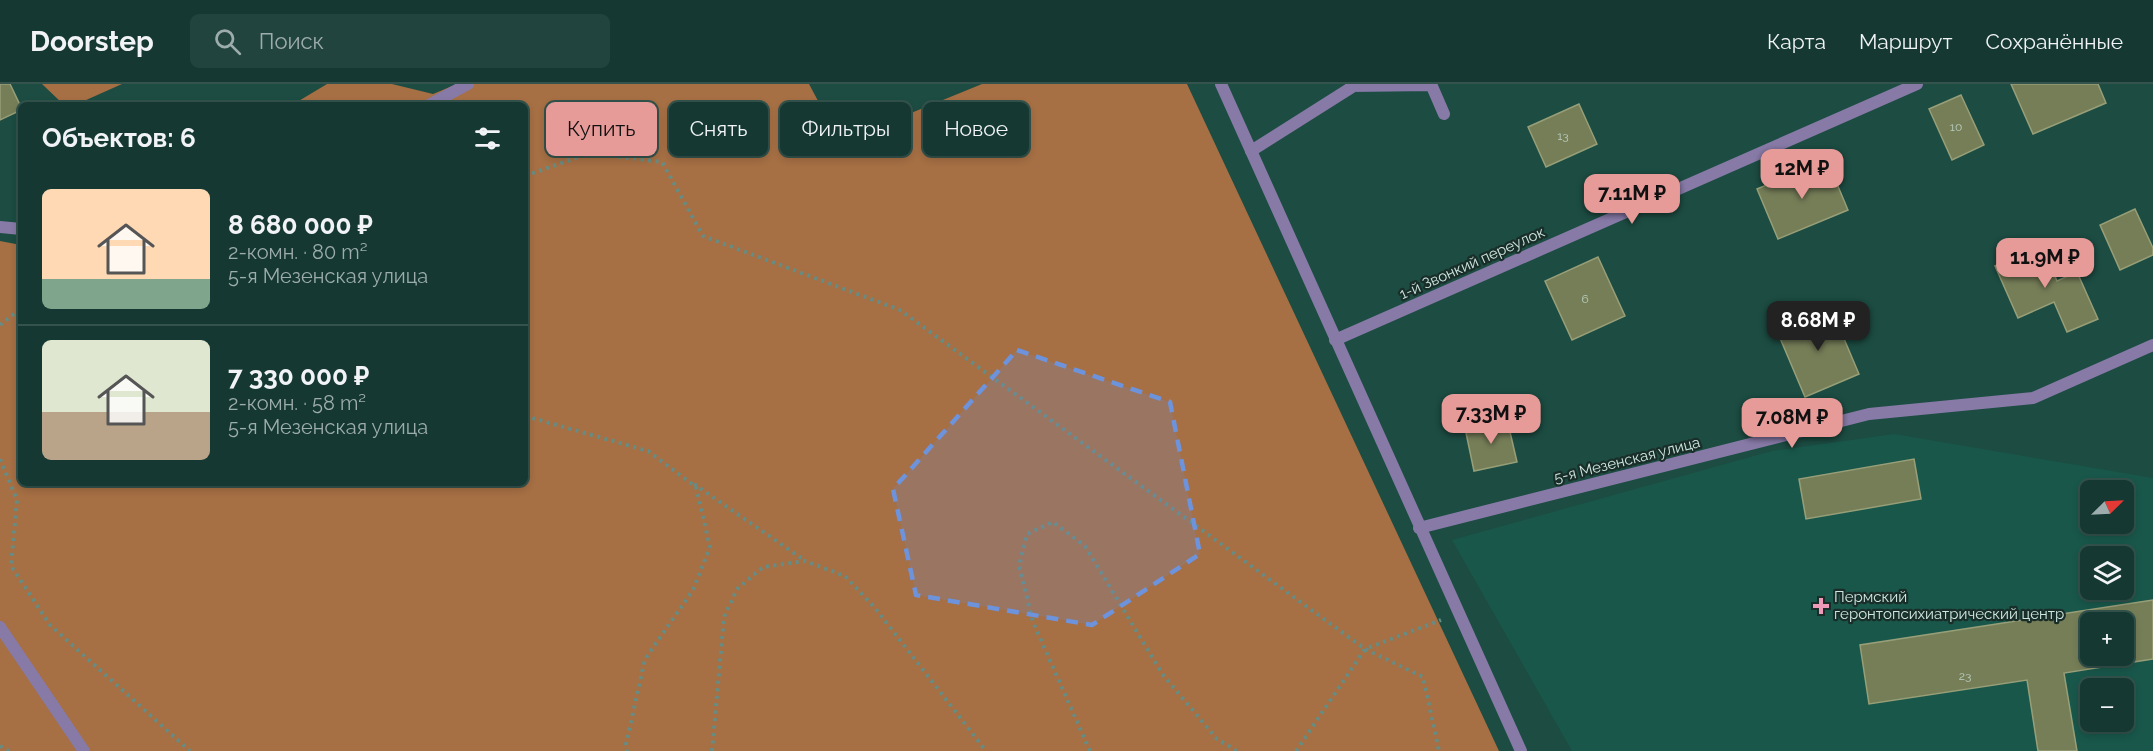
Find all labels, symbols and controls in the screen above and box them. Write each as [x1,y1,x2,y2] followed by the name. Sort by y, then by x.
[190,14,610,68] search box
[30,25,154,58] text: Doorstep
[211,25,244,58] icon: search
[259,28,324,54] text: Поиск
[1767,29,1826,54] text: Карта
[1859,29,1952,54] text: Маршрут
[1985,29,2123,54] text: Сохранённые
[546,102,657,156] chip: Купить
[669,102,768,156] chip: Снять
[780,102,911,156] chip: Фильтры
[923,102,1029,156] chip: Новое
[1950,120,1962,134] house number: 10
[471,122,504,155] icon: filters
[42,123,196,153] text: Объектов: 6
[1557,129,1569,143] house number: 13
[1760,149,1844,200] pin: 12M ₽
[1775,156,1829,180] text: 12M ₽
[1577,174,1687,225] pin: 7.11M ₽
[1598,181,1666,205] text: 7.11M ₽
[228,210,373,240] text: 8 680 000 ₽
[90,213,162,285] icon: home
[1397,223,1548,303] street label: 1-й Звонкий переулок
[1990,238,2100,289] pin: 11.9M ₽
[228,240,367,264] text: 2-комн. · 80 m²
[2010,245,2080,269] text: 11.9M ₽
[228,264,428,288] text: 5-я Мезенская улица
[1581,292,1589,306] house number: 6
[1763,301,1873,352] pin: 8.68M ₽
[1781,308,1855,332] text: 8.68M ₽
[228,361,369,391] text: 7 330 000 ₽
[90,364,162,436] icon: home
[228,391,366,415] text: 2-комн. · 58 m²
[1436,394,1546,445] pin: 7.33M ₽
[1737,398,1847,449] pin: 7.08M ₽
[1456,401,1526,425] text: 7.33M ₽
[1756,405,1828,429] text: 7.08M ₽
[228,415,428,439] text: 5-я Мезенская улица
[1552,433,1702,487] street label: 5-я Мезенская улица
[2080,480,2134,534] north arrow
[2080,480,2134,732] map controls
[2080,546,2134,600] button: layers
[1834,588,2064,623] place label: Пермский геронтопсихиатрический центр
[1812,597,1830,615] marker: Пермский геронтопсихиатрический центр
[2080,612,2134,666] button: +
[1959,669,1971,683] house number: 23
[2080,678,2134,732] button: −

